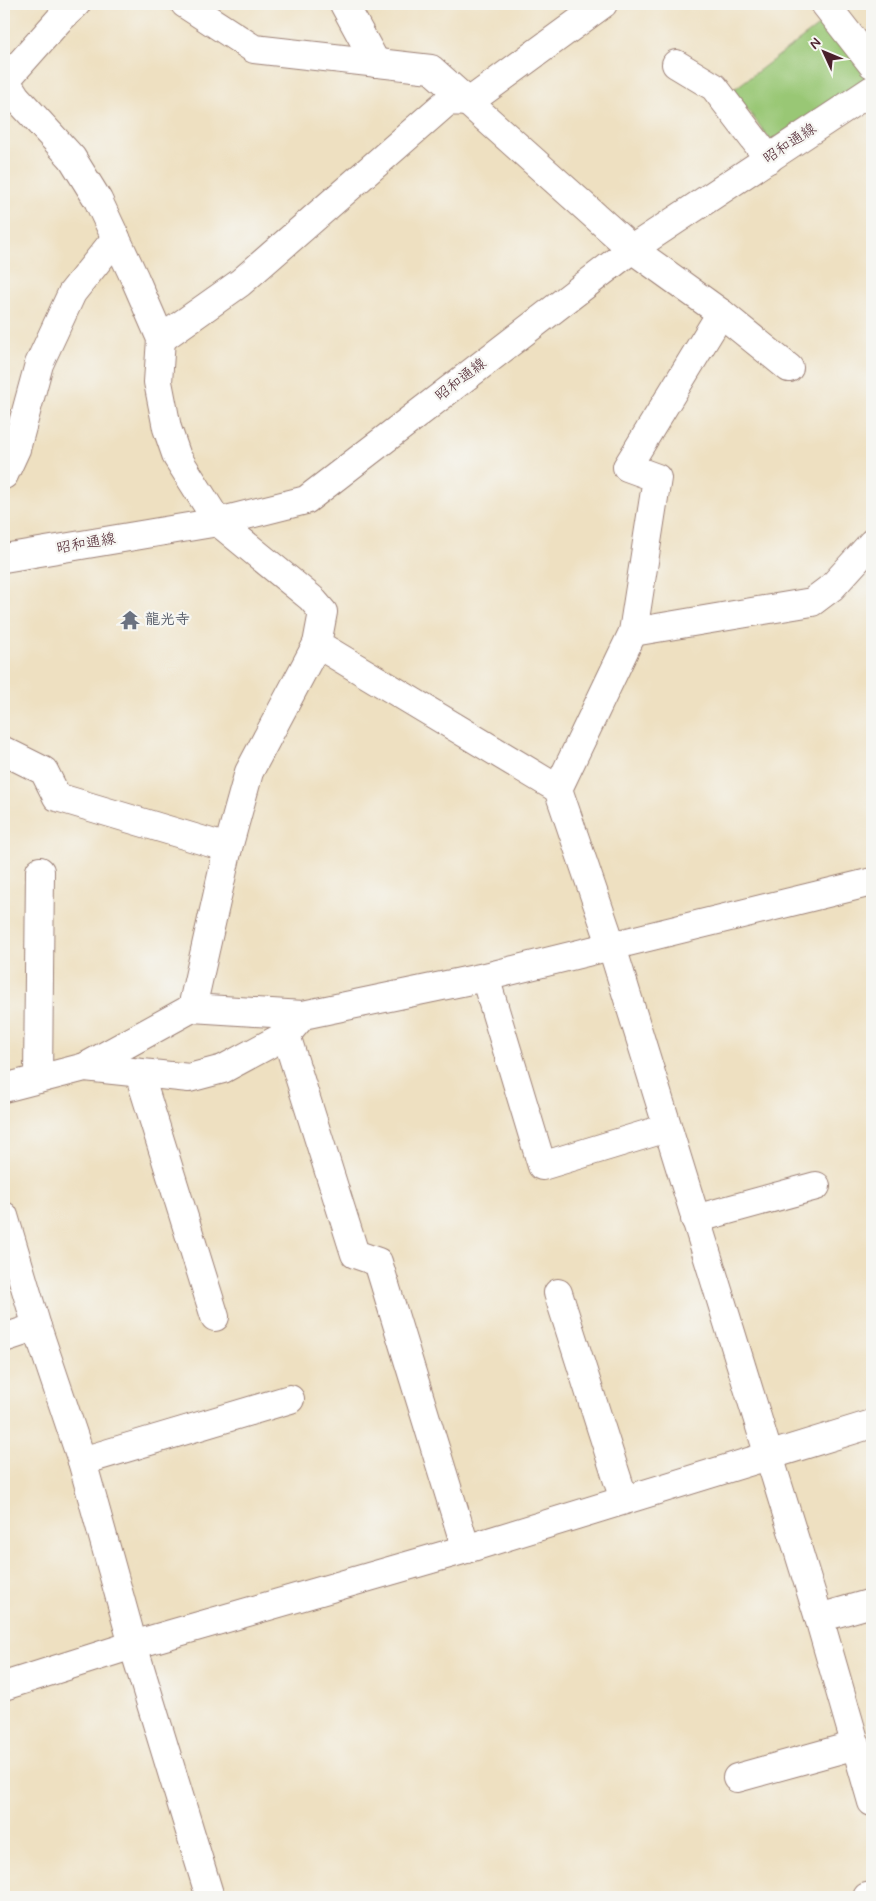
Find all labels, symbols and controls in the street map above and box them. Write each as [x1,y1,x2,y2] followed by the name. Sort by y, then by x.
[798,28,848,78] north arrow
[806,34,825,53] text: N
[760,119,820,169] street label: 昭和通線
[431,354,491,406] street label: 昭和通線
[55,529,117,559] street label: 昭和通線
[119,609,141,631] temple icon: 龍光寺
[145,610,190,630] place label: 龍光寺

